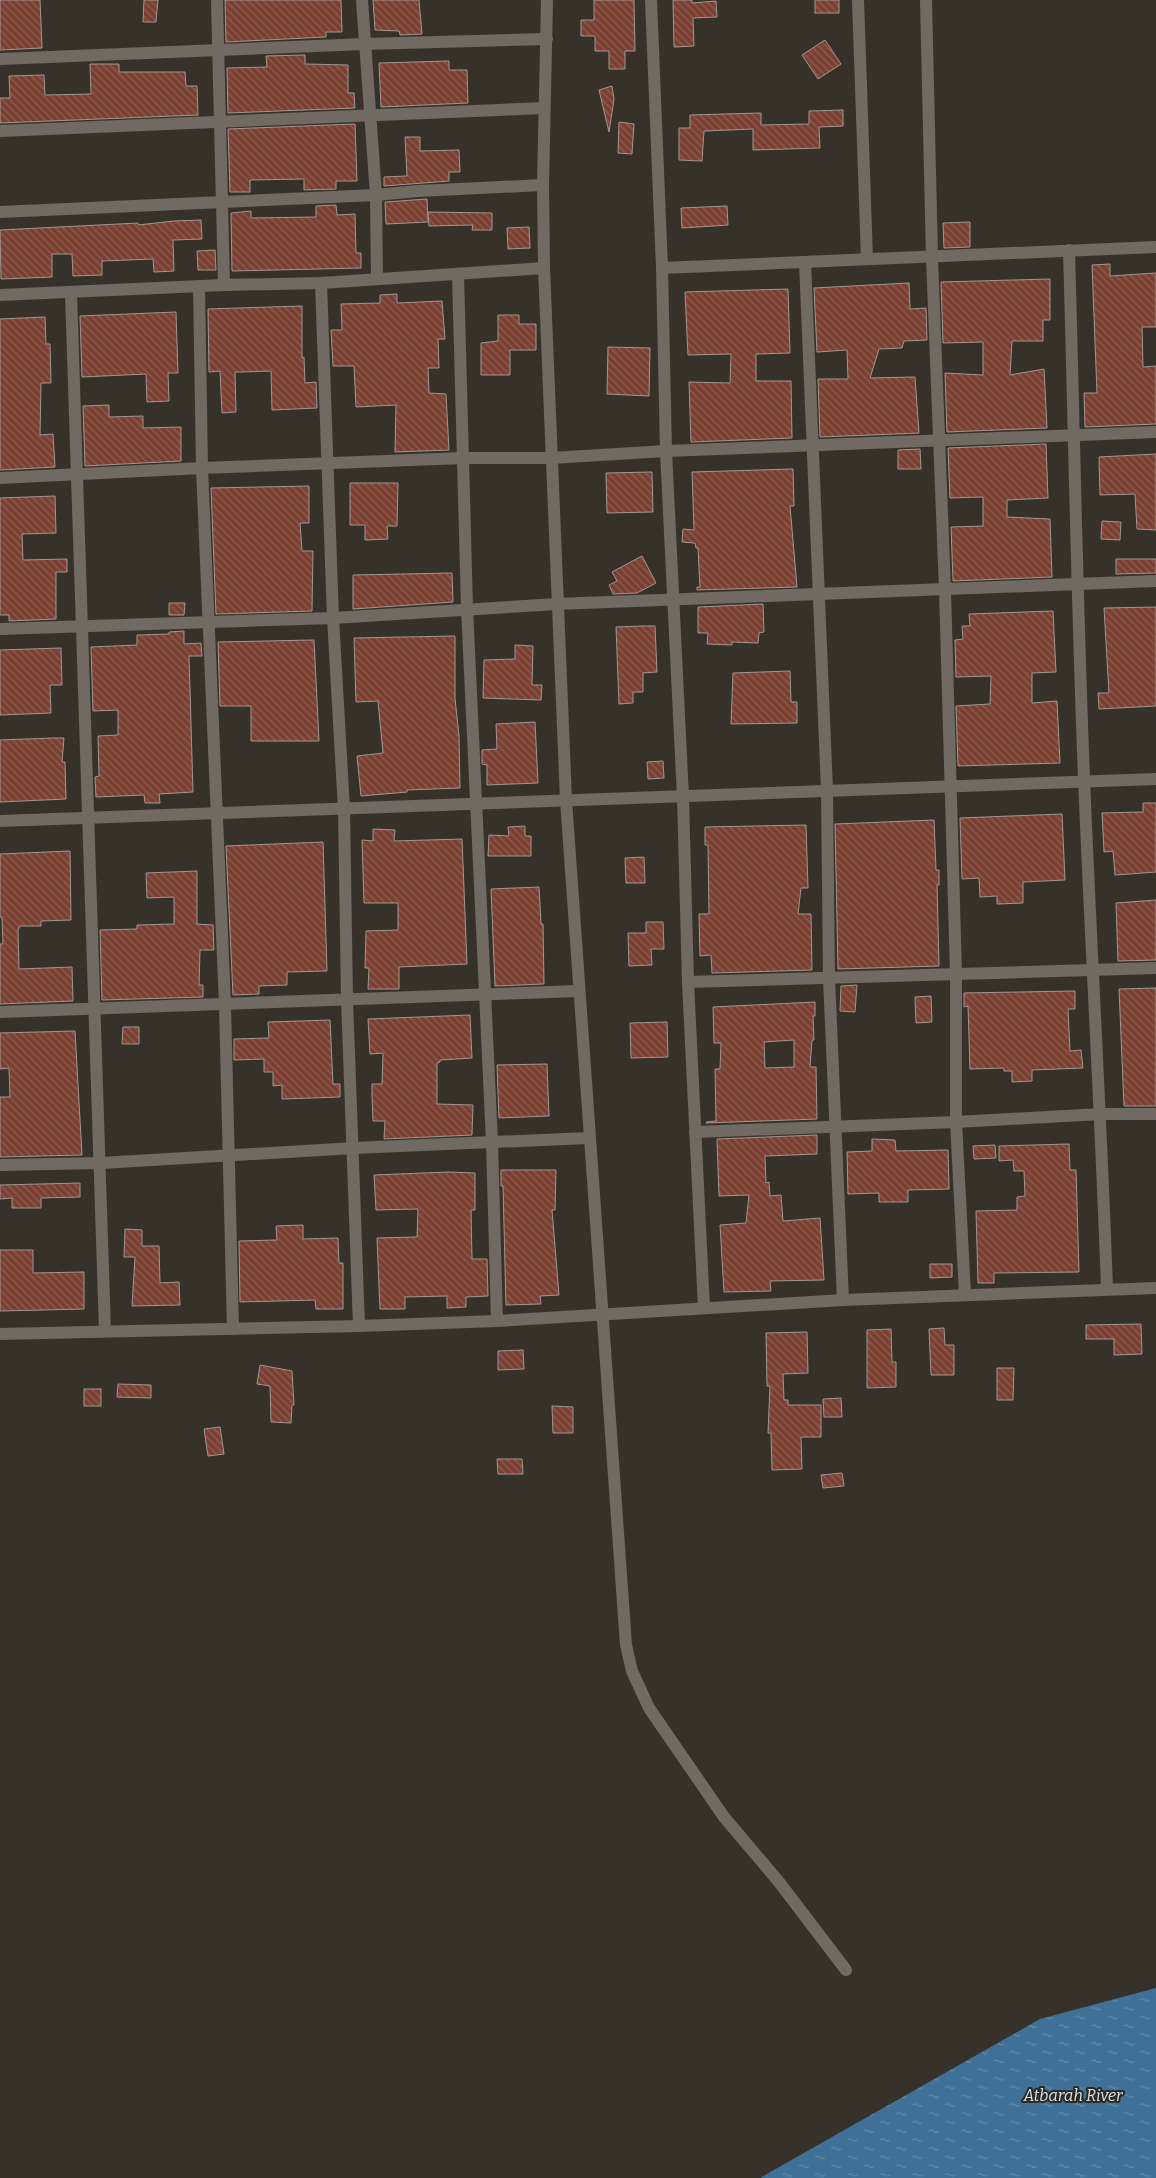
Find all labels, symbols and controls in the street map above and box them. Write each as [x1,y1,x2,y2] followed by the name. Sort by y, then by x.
[1022,2086,1124,2105] water label: Atbarah River

